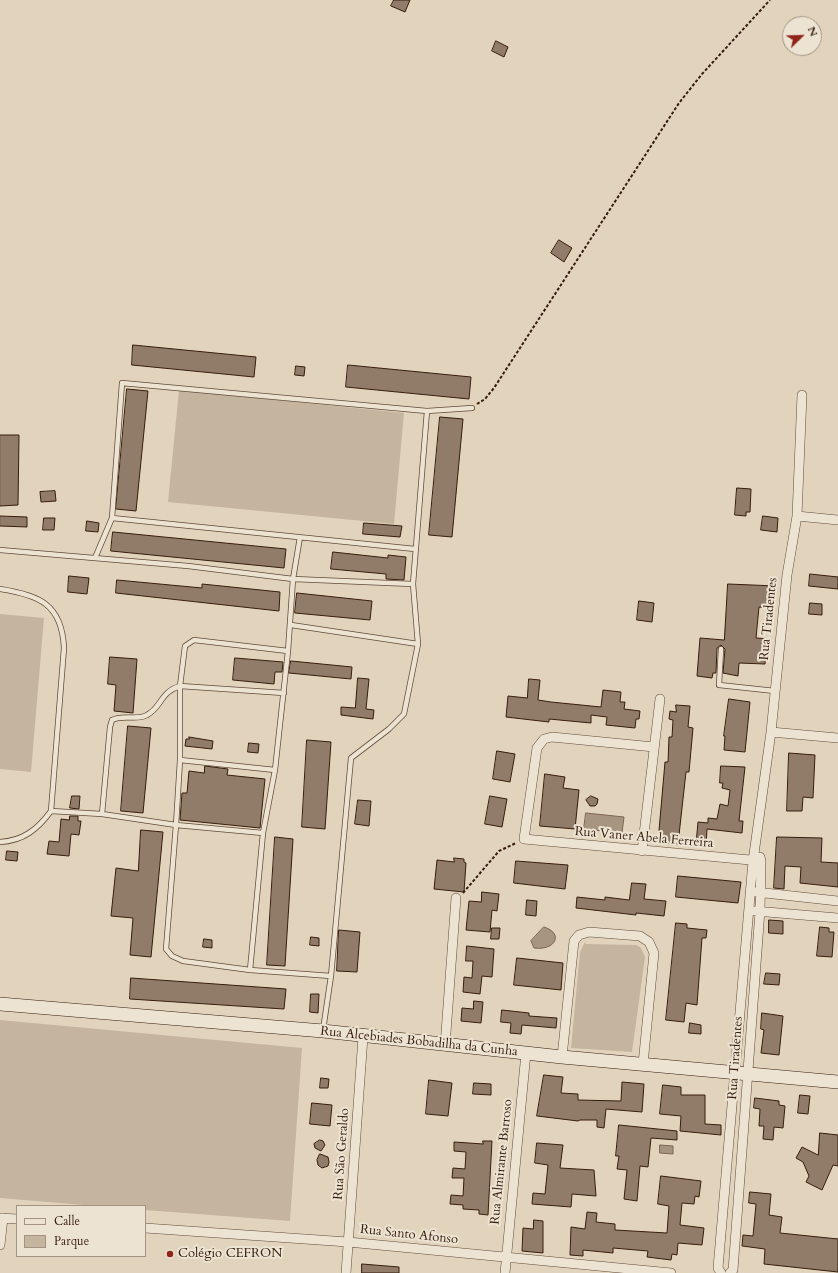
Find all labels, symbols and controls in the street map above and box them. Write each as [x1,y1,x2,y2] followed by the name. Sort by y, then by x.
[782,16,822,56] north arrow
[804,24,821,39] text: N
[757,577,781,661] street label: Rua Tiradentes
[574,824,714,852] street label: Rua Vaner Abela Ferreira
[725,1016,747,1100] street label: Rua Tiradentes
[320,1024,518,1060] street label: Rua Alcebiades Bobadilha da Cunha
[488,1099,516,1225] street label: Rua Almirante Barroso
[331,1108,353,1200] street label: Rua São Geraldo
[16,1205,146,1257] legend
[54,1213,80,1229] text: Calle
[359,1222,459,1248] street label: Rua Santo Afonso
[54,1233,89,1249] text: Parque
[178,1246,282,1262] place label: Colégio CEFRON
[165,1249,175,1259] marker: Colégio CEFRON

